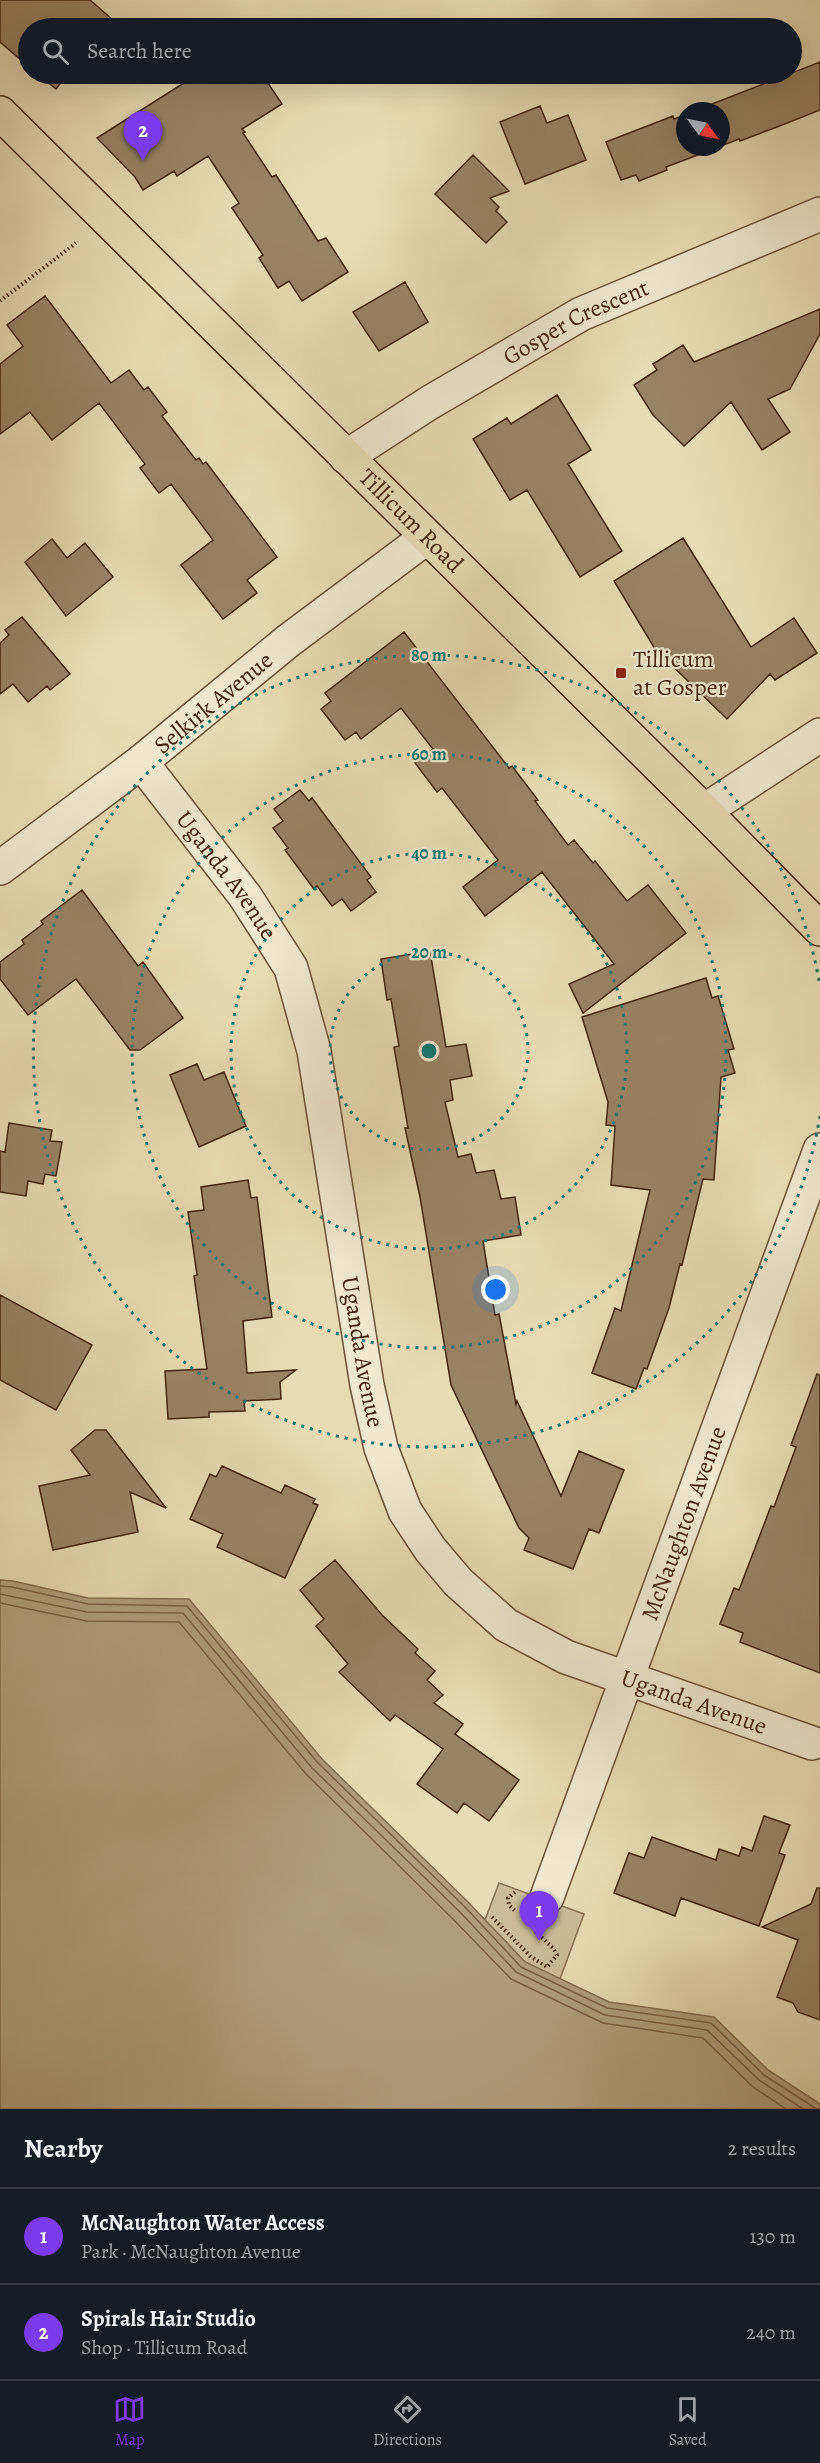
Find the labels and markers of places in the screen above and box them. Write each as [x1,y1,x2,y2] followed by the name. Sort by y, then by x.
[124,112,162,161] pin: 2
[633,643,727,703] place label: Tillicum at Gosper
[614,666,628,680] marker: Tillicum at Gosper
[419,1041,439,1061] centre of rings
[520,1892,558,1941] pin: 1

